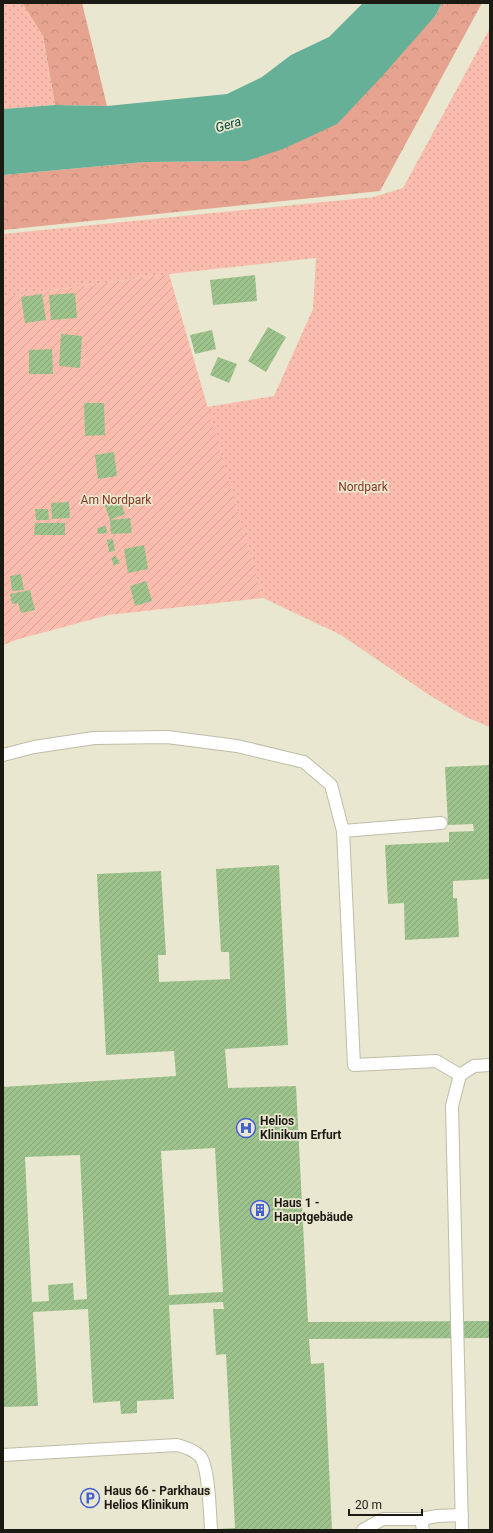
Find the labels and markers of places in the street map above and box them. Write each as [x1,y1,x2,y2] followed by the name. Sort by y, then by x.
[260,1114,341,1142] place label: Helios Klinikum Erfurt
[235,1117,257,1139] hospital icon: Helios Klinikum Erfurt
[274,1196,353,1224] place label: Haus 1 - Hauptgebäude
[249,1199,271,1221] building icon: Haus 1 - Hauptgebäude
[104,1484,210,1512] place label: Haus 66 - Parkhaus Helios Klinikum
[79,1487,101,1509] parking icon: Haus 66 - Parkhaus Helios Klinikum

